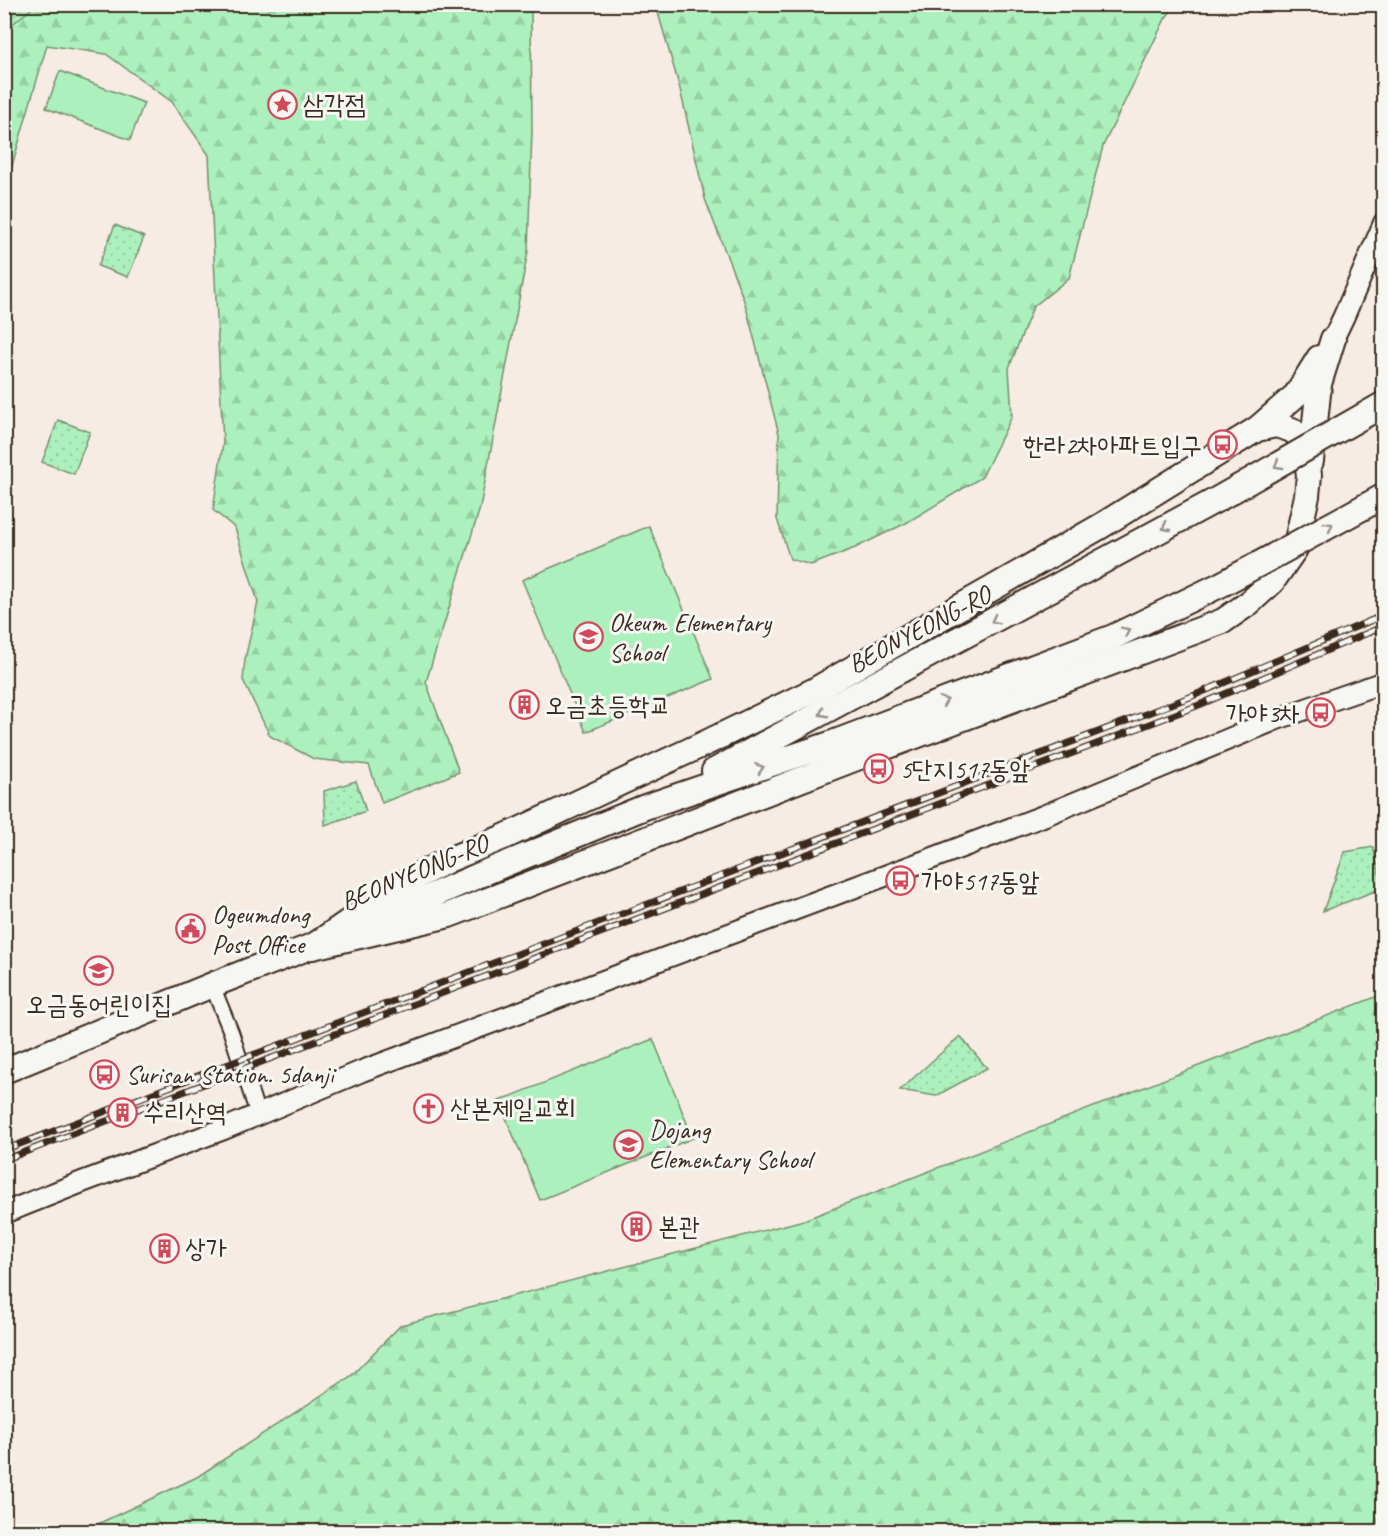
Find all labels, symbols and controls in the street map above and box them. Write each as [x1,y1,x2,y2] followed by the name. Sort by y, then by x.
[266,88,298,120] place icon: 삼각점
[303,88,366,121] place label: 삼각점
[1023,429,1202,462] place label: 한라2차아파트입구
[1207,429,1239,461] bus stop icon: 한라2차아파트입구
[1274,457,1284,469] one-way arrow
[1162,520,1173,531] one-way arrow
[1323,522,1333,533] one-way arrow
[842,577,999,681] street label: BEONYEONG-RO
[609,606,773,669] place label: Okeum Elementary School
[991,613,1001,624] one-way arrow
[572,621,604,653] school or university icon: Okeum Elementary School
[1119,627,1130,638] one-way arrow
[508,689,540,721] building icon: 오금초등학교
[545,689,671,722] place label: 오금초등학교
[938,696,949,708] one-way arrow
[1226,697,1300,730] place label: 가야3차
[1305,697,1337,729] bus stop icon: 가야3차
[819,706,830,717] one-way arrow
[863,753,895,785] bus stop icon: 5단지517동앞
[900,753,1031,786] place label: 5단지517동앞
[754,762,765,775] one-way arrow
[336,825,496,918] street label: BEONYEONG-RO
[884,865,916,897] bus stop icon: 가야517동앞
[921,865,1040,898] place label: 가야517동앞
[212,898,311,961] place label: Ogeumdong Post Office
[175,913,207,945] public building icon: Ogeumdong Post Office
[83,954,115,986] school or university icon: 오금동어린이집
[26,988,172,1021] place label: 오금동어린이집
[89,1058,121,1090] bus stop icon: Surisan Station. 5danji
[126,1058,337,1091] place label: Surisan Station. 5danji
[413,1092,445,1124] church icon: 산본제일교회
[450,1092,576,1125] place label: 산본제일교회
[106,1096,138,1128] building icon: 수리산역
[143,1096,227,1129] place label: 수리산역
[649,1113,816,1176] place label: Dojang Elementary School
[612,1128,644,1160] school or university icon: Dojang Elementary School
[621,1210,653,1242] building icon: 본관
[658,1210,700,1243] place label: 본관
[148,1232,180,1264] building icon: 상가
[185,1232,227,1265] place label: 상가

